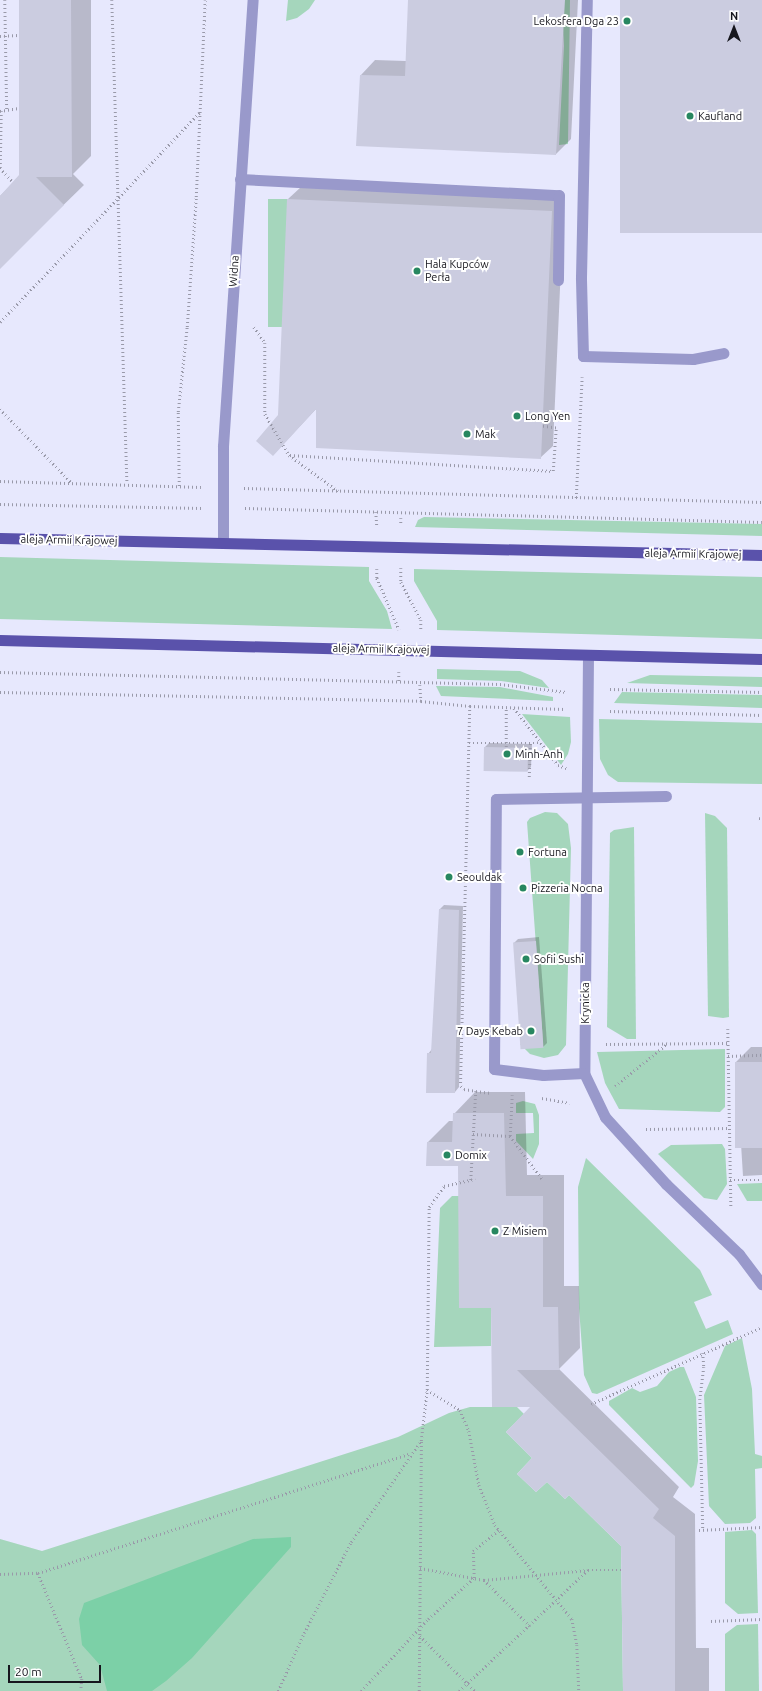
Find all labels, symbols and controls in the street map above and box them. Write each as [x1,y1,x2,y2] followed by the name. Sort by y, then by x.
[714,8,754,48] north arrow
[730,10,738,22] text: N
[534,14,619,28] place label: Lekosfera Dga 23
[622,16,632,26] marker: Lekosfera Dga 23
[698,109,742,123] place label: Kaufland
[685,111,695,121] marker: Kaufland
[226,255,242,287] street label: Widna
[425,258,489,284] place label: Hala Kupców Perła
[412,266,422,276] marker: Hala Kupców Perła
[525,409,570,423] place label: Long Yen
[512,411,522,421] marker: Long Yen
[475,427,496,441] place label: Mak
[462,429,472,439] marker: Mak
[20,533,118,547] street label: aleja Armii Krajowej
[644,547,742,561] street label: aleja Armii Krajowej
[332,642,430,656] street label: aleja Armii Krajowej
[515,747,563,761] place label: Minh-Anh
[502,749,512,759] marker: Minh-Anh
[528,845,567,859] place label: Fortuna
[515,847,525,857] marker: Fortuna
[457,870,502,884] place label: Seouldak
[444,872,454,882] marker: Seouldak
[531,881,603,895] place label: Pizzeria Nocna
[518,883,528,893] marker: Pizzeria Nocna
[534,952,584,966] place label: Sofii Sushi
[521,954,531,964] marker: Sofii Sushi
[578,982,592,1024] street label: Krynicka
[457,1024,523,1038] place label: 7 Days Kebab
[526,1026,536,1036] marker: 7 Days Kebab
[455,1148,487,1162] place label: Domix
[442,1150,452,1160] marker: Domix
[503,1224,547,1238] place label: Z Misiem
[490,1226,500,1236] marker: Z Misiem
[10,1657,103,1683] scale bar
[15,1665,42,1678] text: 20 m

